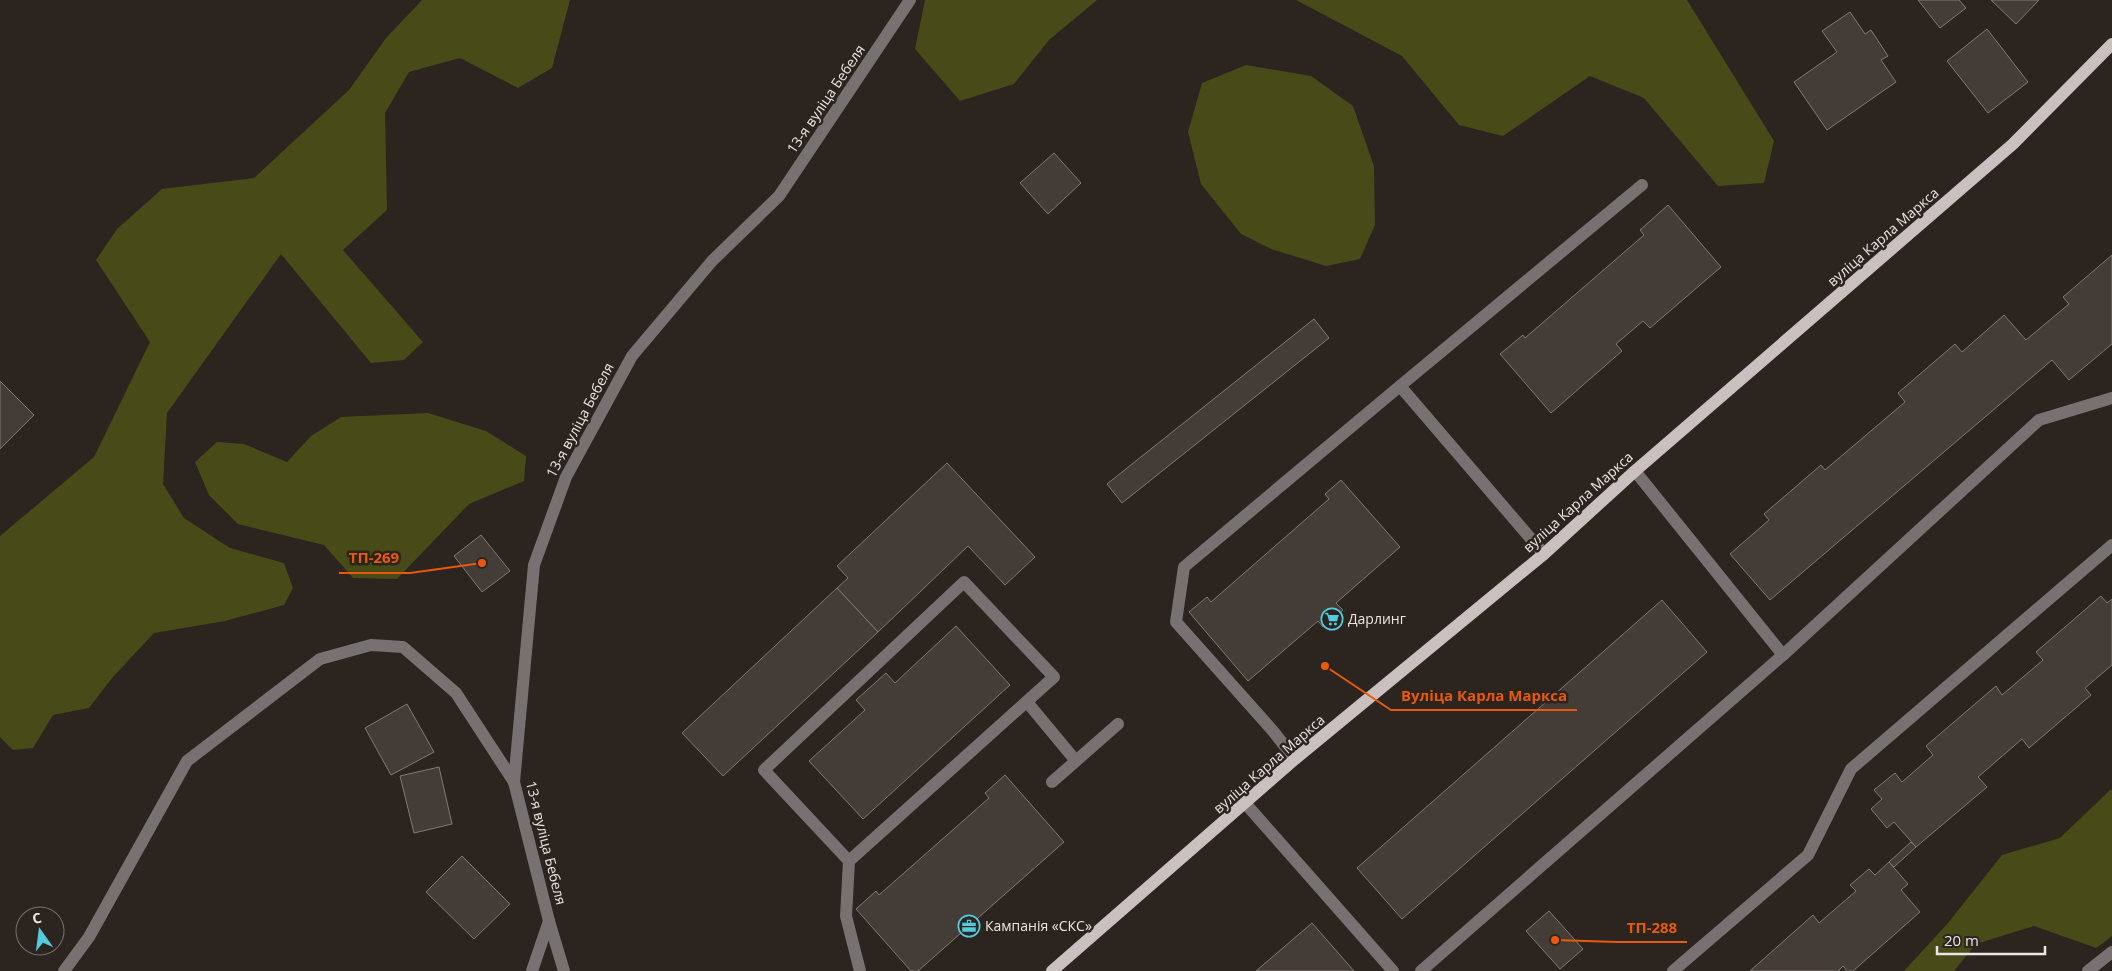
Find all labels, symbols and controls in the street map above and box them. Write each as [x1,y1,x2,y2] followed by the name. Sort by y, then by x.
[782,41,869,157] street label: 13-я вуліца Бебеля
[1823,183,1942,290] street label: вуліца Карла Маркса
[541,359,618,480] street label: 13-я вуліца Бебеля
[1519,447,1637,556] street label: вуліца Карла Маркса
[339,543,410,573] callout: ТП-269
[349,547,400,567] text: ТП-269
[1320,607,1344,631] supermarket icon: Дарлинг
[1348,609,1406,628] place label: Дарлинг
[1391,680,1577,710] callout: Вуліца Карла Маркса
[1401,685,1567,705] text: Вуліца Карла Маркса
[1209,710,1328,817] street label: вуліца Карла Маркса
[522,779,571,907] street label: 13-я вуліца Бебеля
[15,906,65,956] north arrow
[30,908,43,928] text: С
[1617,912,1687,942] callout: ТП-288
[957,914,981,938] office icon: Кампанія «СКС»
[985,916,1092,935] place label: Кампанія «СКС»
[1627,917,1678,937] text: ТП-288
[1937,924,2044,956] scale bar
[1944,930,1979,950] text: 20 m

